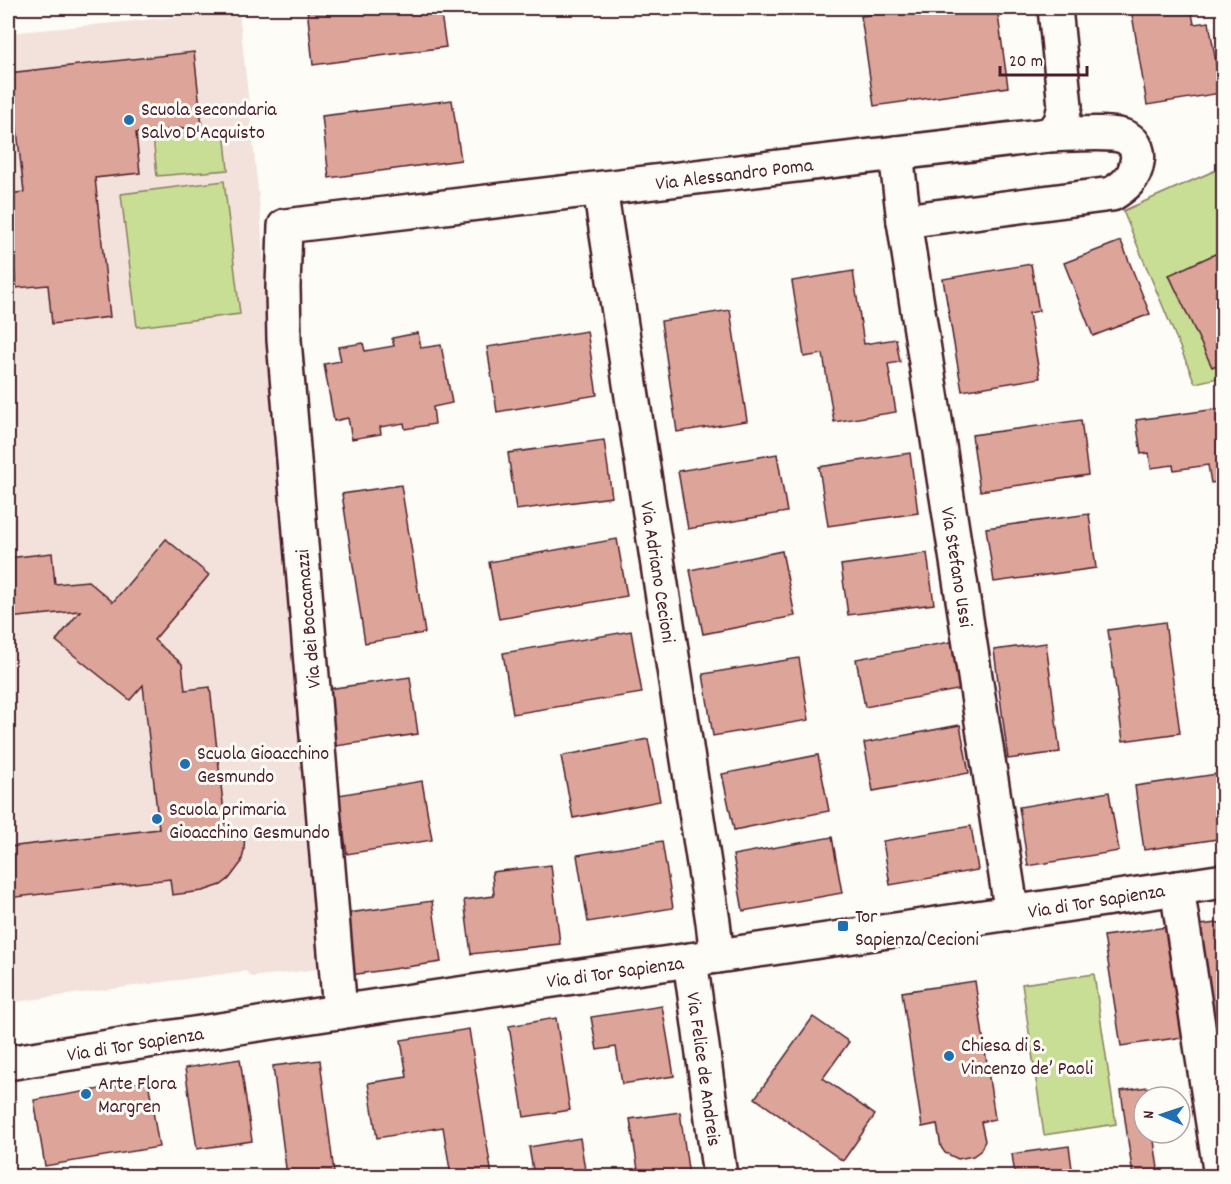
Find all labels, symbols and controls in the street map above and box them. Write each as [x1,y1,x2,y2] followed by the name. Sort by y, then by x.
[1000,39,1087,77] scale bar
[1009,50,1043,75] text: 20 m
[141,97,277,148] place label: Scuola secondaria Salvo D'Acquisto
[122,113,136,127] marker: Scuola secondaria Salvo D'Acquisto
[654,152,815,200] street label: Via Alessandro Poma
[631,500,681,646] street label: Via Adriano Cecioni
[932,505,978,630] street label: Via Stefano Ussi
[290,548,330,689] street label: Via dei Boccamazzi
[197,741,329,792] place label: Scuola Gioacchino Gesmundo
[178,757,192,771] marker: Scuola Gioacchino Gesmundo
[169,797,330,848] place label: Scuola primaria Gioacchino Gesmundo
[150,812,164,826] marker: Scuola primaria Gioacchino Gesmundo
[1026,878,1167,928] street label: Via di Tor Sapienza
[855,904,979,955] place label: Tor Sapienza/Cecioni
[836,919,850,933] marker: Tor Sapienza/Cecioni
[545,950,686,997] street label: Via di Tor Sapienza
[677,991,727,1148] street label: Via Felice de Andreis
[65,1021,206,1071] street label: Via di Tor Sapienza
[961,1033,1094,1084] place label: Chiesa di S. Vincenzo de’ Paoli
[942,1049,956,1063] marker: Chiesa di S. Vincenzo de’ Paoli
[98,1071,177,1122] place label: Arte Flora Margren
[1132,1085,1192,1145] north arrow
[79,1087,93,1101] marker: Arte Flora Margren
[1138,1110,1161,1119] text: N

